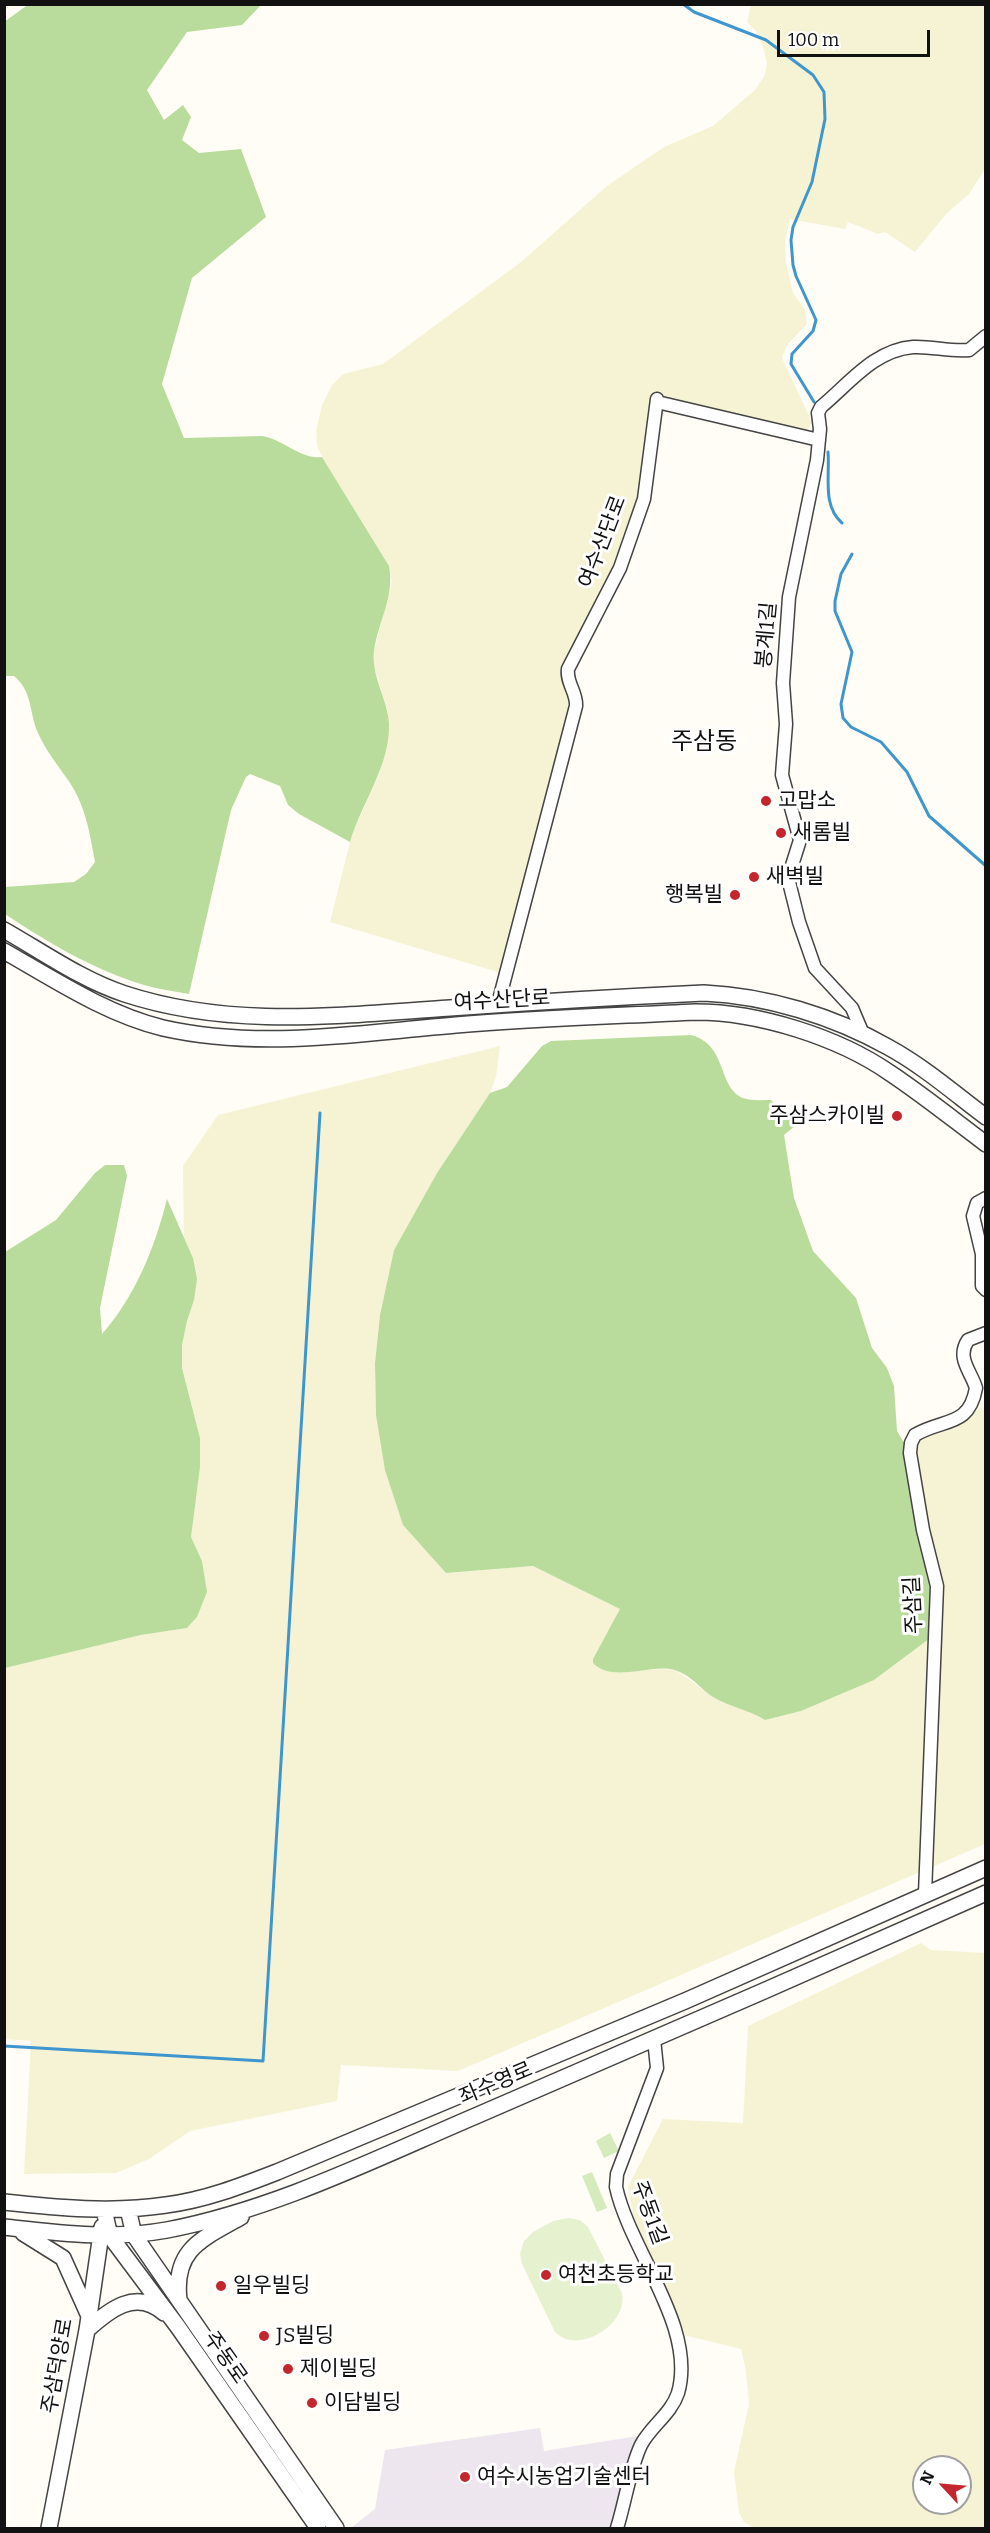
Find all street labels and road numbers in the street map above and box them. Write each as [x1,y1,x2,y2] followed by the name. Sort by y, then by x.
[574,492,632,592] street label: 여수산단로
[752,601,782,669] street label: 봉계1길
[453,986,551,1016] street label: 여수산단로
[900,1575,928,1635] street label: 주삼길
[456,2057,536,2111] street label: 좌수영로
[626,2177,672,2249] street label: 주동1길
[37,2316,79,2416] street label: 주삼덕양로
[198,2327,252,2389] street label: 주동로

